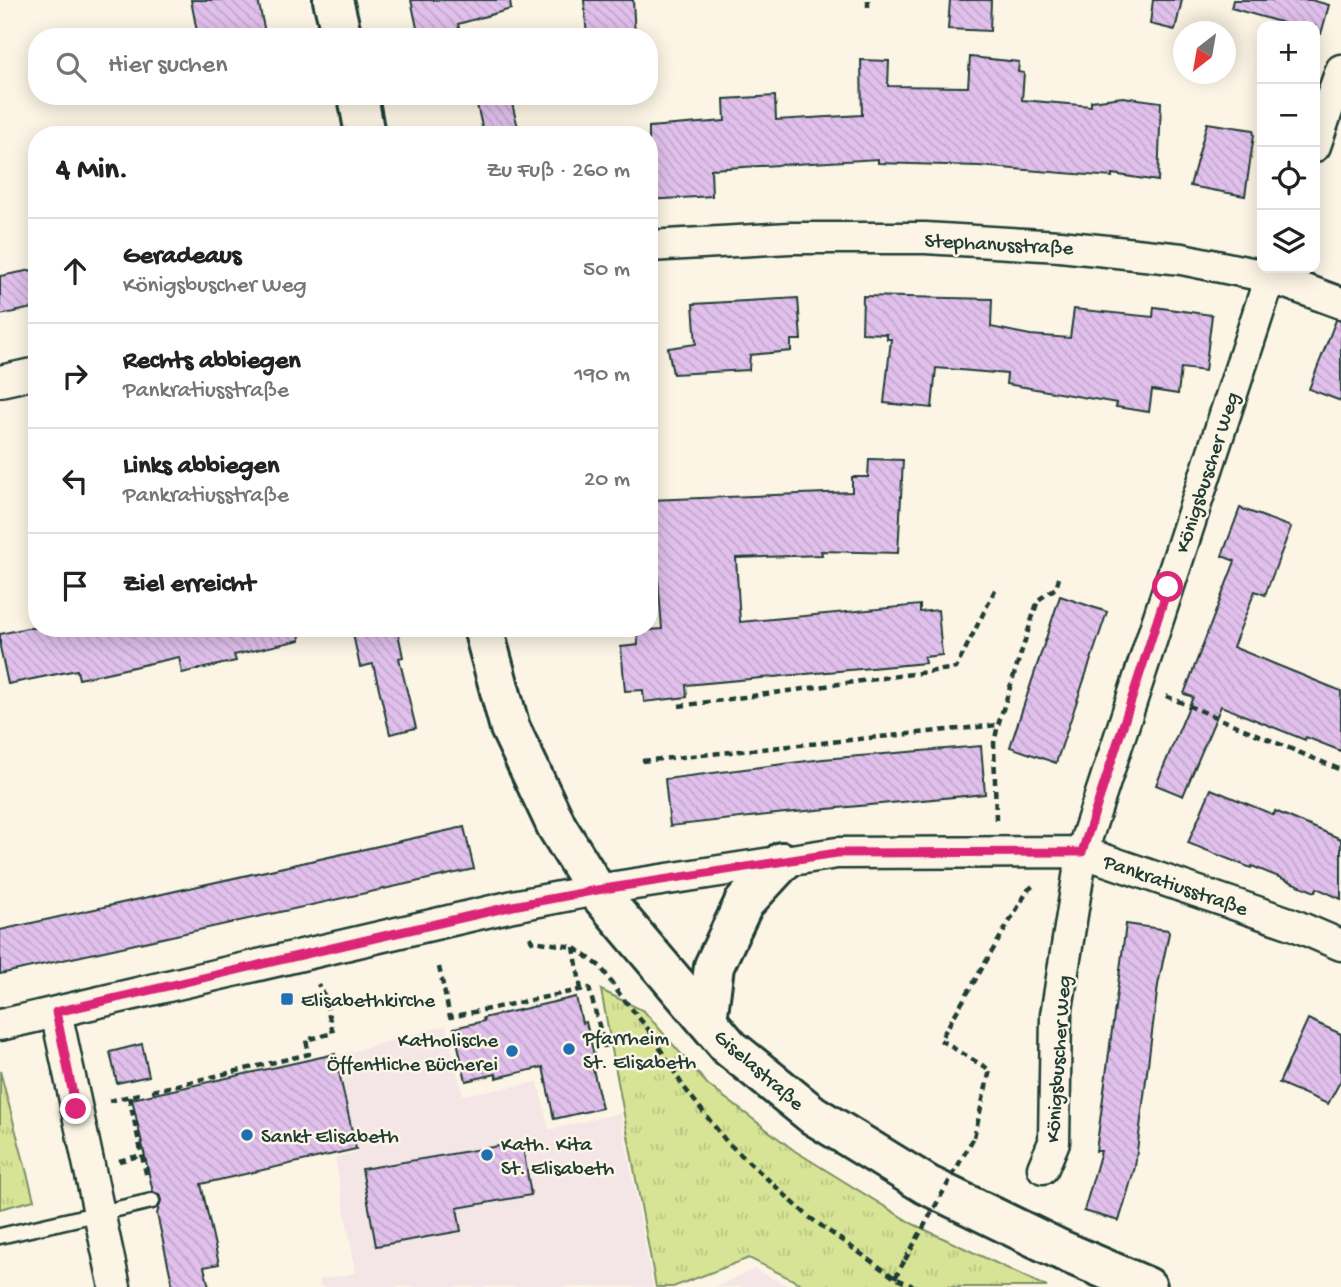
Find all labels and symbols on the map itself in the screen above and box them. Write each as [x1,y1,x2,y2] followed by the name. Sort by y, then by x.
[1173,21,1236,84] north arrow
[924,230,1075,263] street label: Stephanusstraße
[1172,389,1247,557] street label: Königsbuscher Weg
[1152,571,1183,602] route start
[1098,851,1252,924] street label: Pankratiusstraße
[1042,975,1079,1144] street label: Königsbuscher Weg
[301,990,436,1015] place label: Elisabethkirche
[279,991,295,1007] marker: Elisabethkirche
[707,1026,809,1118] street label: Giselastraße
[582,1028,696,1077] place label: Pfarrheim St. Elisabeth
[327,1030,499,1079] place label: Katholische Öffentliche Bücherei
[561,1041,577,1057] marker: Pfarrheim St. Elisabeth
[504,1043,520,1059] marker: Katholische Öffentliche Bücherei
[60,1093,91,1124] route end
[261,1126,399,1151] place label: Sankt Elisabeth
[239,1127,255,1143] marker: Sankt Elisabeth
[501,1134,614,1183] place label: Kath. Kita St. Elisabeth
[479,1147,495,1163] marker: Kath. Kita St. Elisabeth

